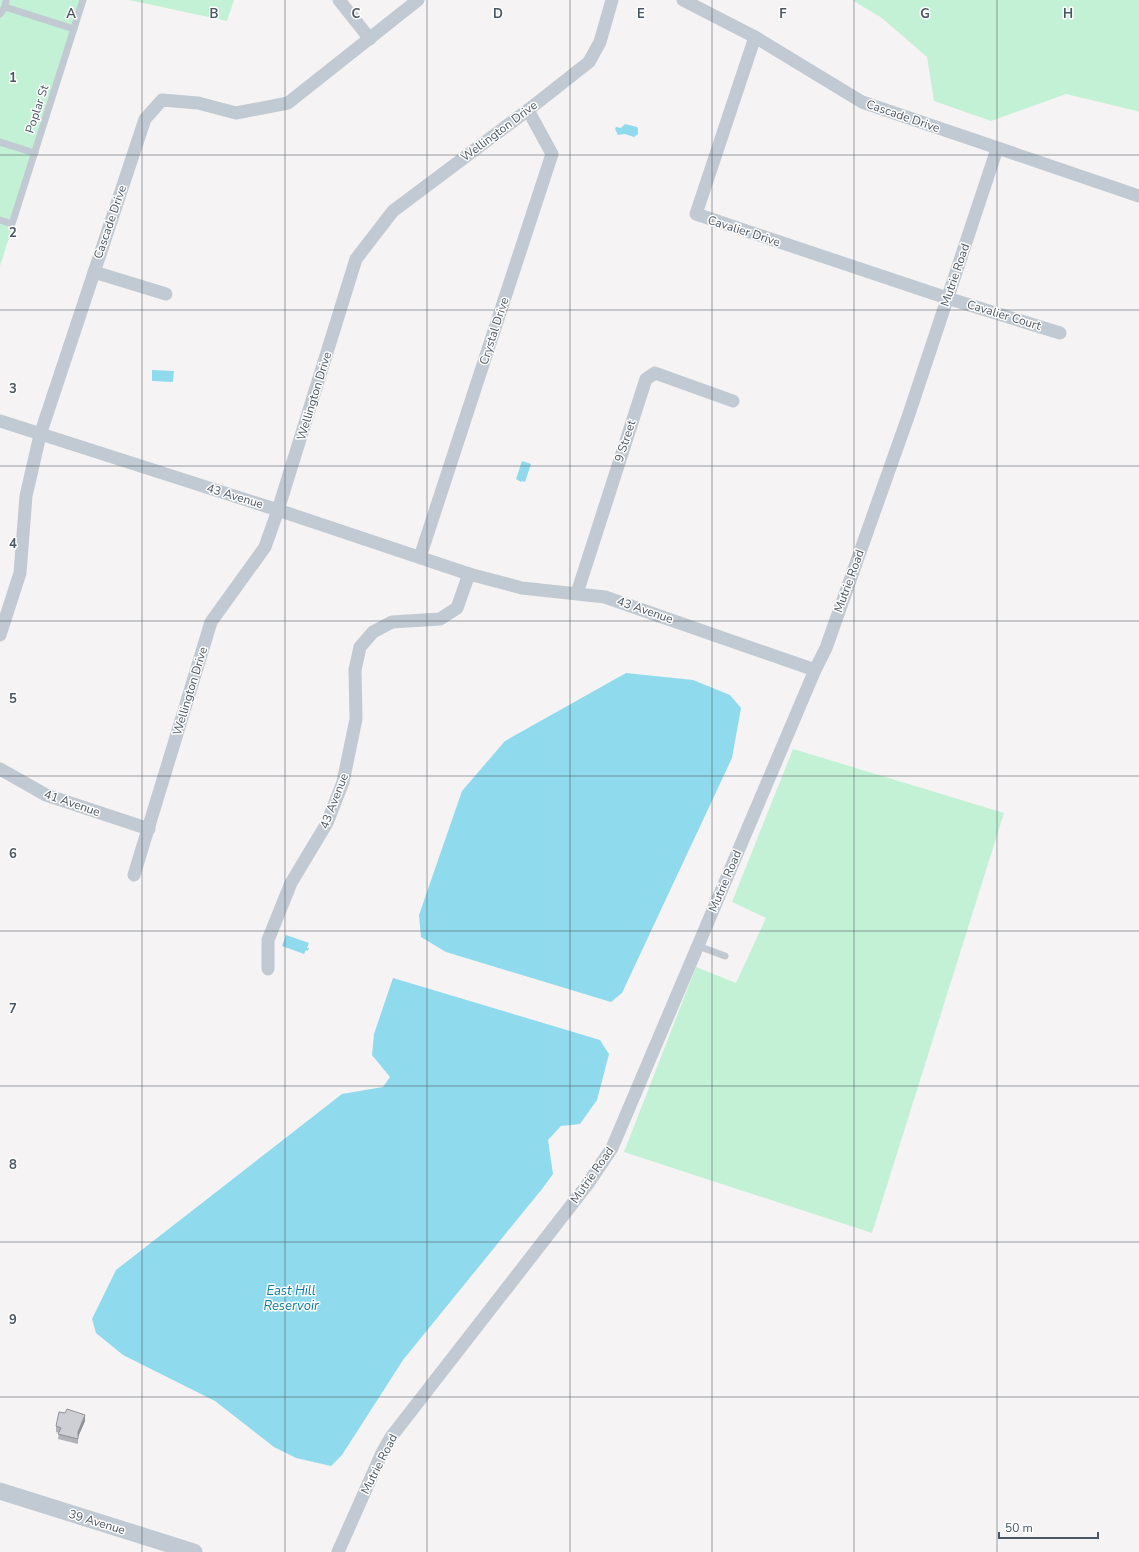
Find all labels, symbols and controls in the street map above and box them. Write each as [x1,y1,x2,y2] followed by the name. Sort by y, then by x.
[66,5,76,23] text: A
[210,5,219,23] text: B
[352,5,361,23] text: C
[493,5,503,23] text: D
[637,5,645,23] text: E
[779,5,787,23] text: F
[920,5,930,23] text: G
[1063,5,1073,23] text: H
[9,69,17,87] text: 1
[22,82,53,135] street label: Poplar St
[864,96,942,136] street label: Cascade Drive
[458,97,540,165] street label: Wellington Drive
[90,183,130,261] street label: Cascade Drive
[706,212,782,250] street label: Cavalier Drive
[9,224,17,242] text: 2
[937,241,973,309] street label: Mutrie Road
[476,295,512,367] street label: Crystal Drive
[965,296,1044,334] street label: Cavalier Court
[293,350,335,442] street label: Wellington Drive
[9,380,17,398] text: 3
[611,417,640,464] street label: 9 Street
[205,480,265,512] street label: 43 Avenue
[9,535,17,553] text: 4
[830,547,868,615] street label: Mutrie Road
[615,593,675,627] street label: 43 Avenue
[169,645,211,737] street label: Wellington Drive
[9,690,17,708] text: 5
[316,771,352,831] street label: 43 Avenue
[42,786,102,820] street label: 41 Avenue
[9,845,17,863] text: 6
[705,848,745,914] street label: Mutrie Road
[9,1000,17,1018] text: 7
[567,1144,617,1206] street label: Mutrie Road
[9,1156,17,1174] text: 8
[263,1282,319,1315] water label: East Hill Reservoir
[9,1311,17,1329] text: 9
[357,1431,401,1497] street label: Mutrie Road
[67,1506,127,1538] street label: 39 Avenue
[999,1514,1098,1540] scale bar
[1005,1520,1033,1536] text: 50 m

